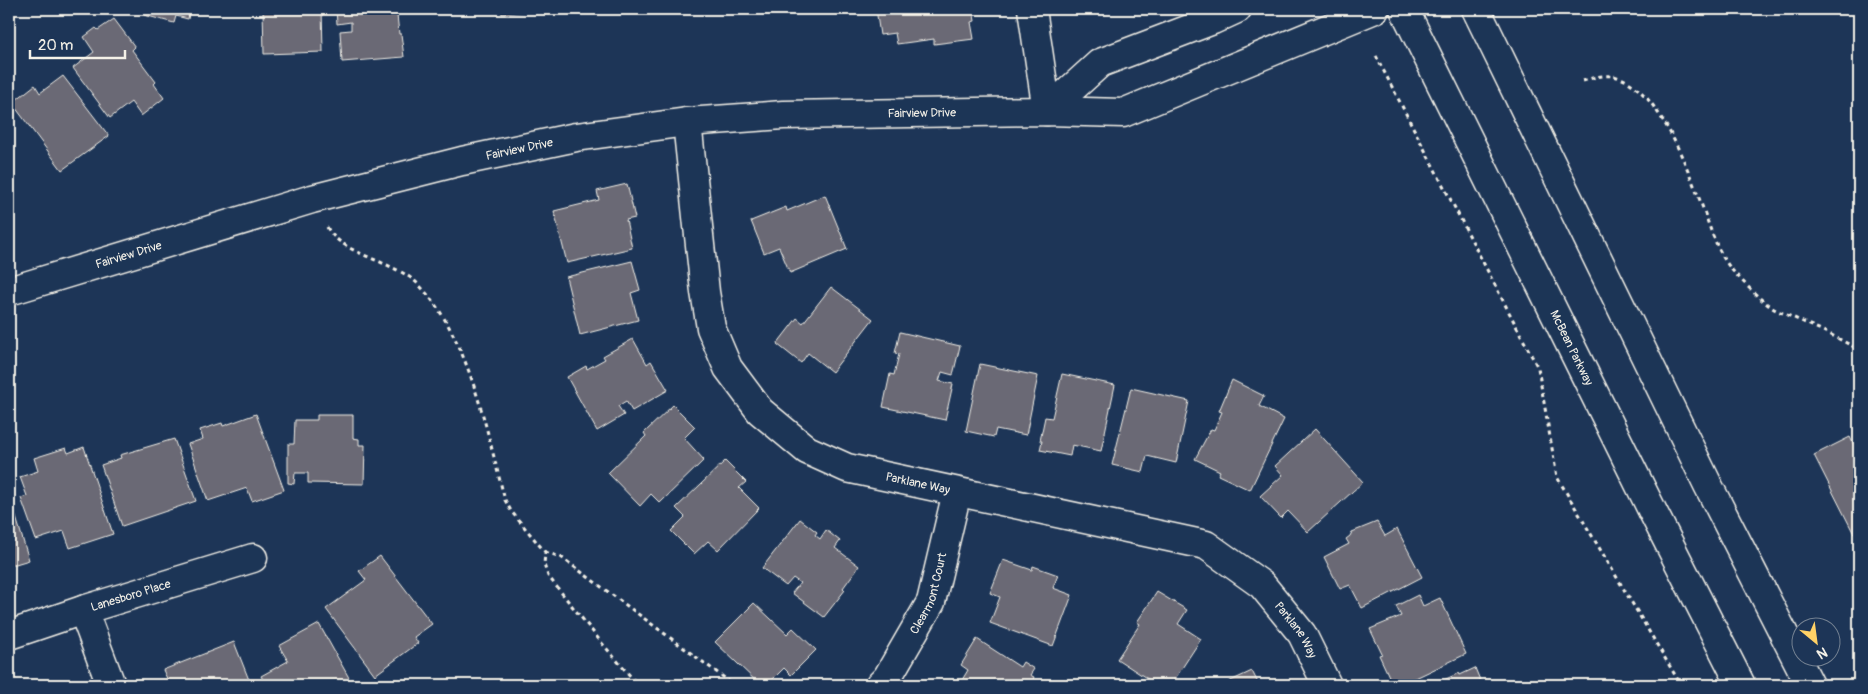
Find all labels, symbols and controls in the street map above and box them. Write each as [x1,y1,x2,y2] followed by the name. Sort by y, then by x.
[30,28,125,60] scale bar
[38,36,73,55] text: 20 m
[888,105,956,121] street label: Fairview Drive
[484,135,554,163] street label: Fairview Drive
[94,238,164,272] street label: Fairview Drive
[1547,308,1597,388] street label: McBean Parkway
[884,469,952,497] street label: Parklane Way
[907,551,950,637] street label: Clearmont Court
[89,576,173,615] street label: Lanesboro Place
[1271,599,1320,661] street label: Parklane Way
[1790,616,1840,666] north arrow
[1814,643,1830,663] text: N

